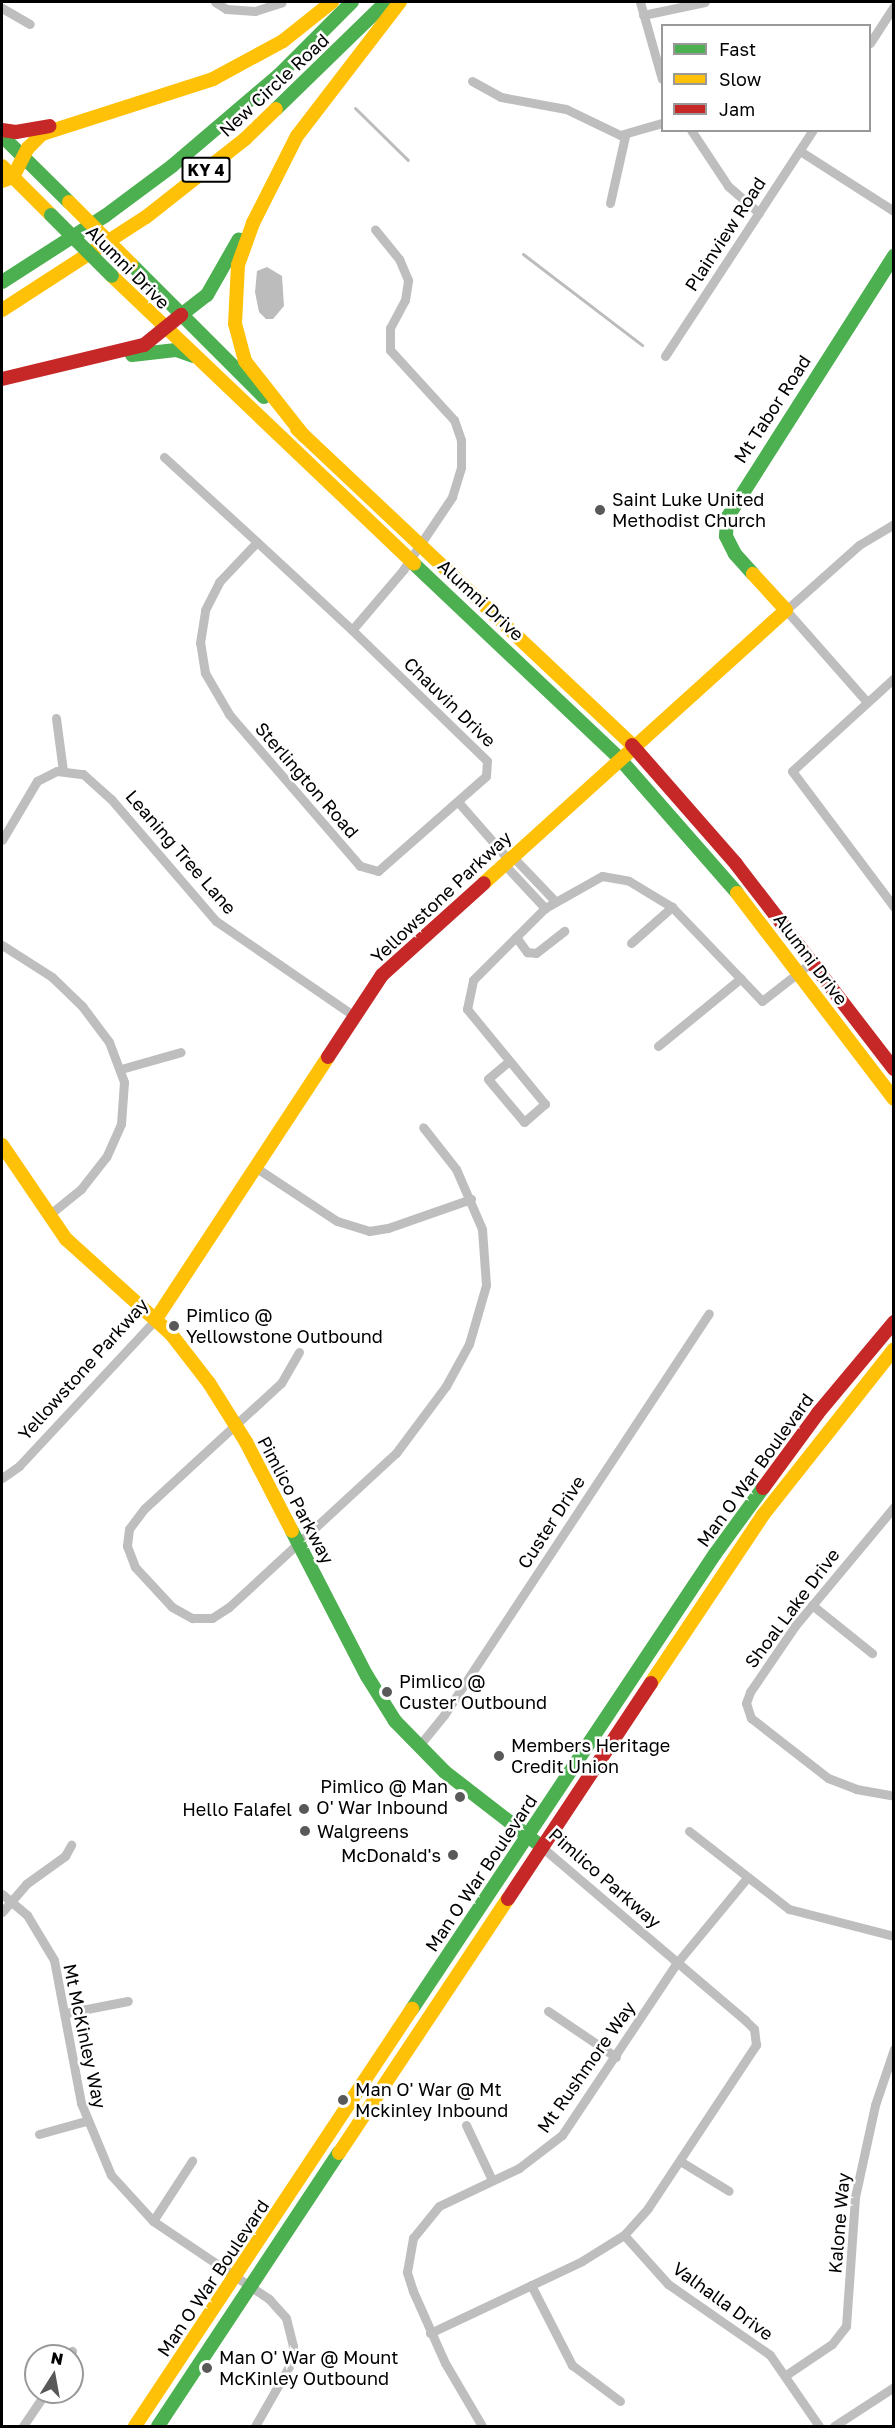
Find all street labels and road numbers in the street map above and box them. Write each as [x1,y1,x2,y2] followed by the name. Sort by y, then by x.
[215,29,333,141] street label: New Circle Road
[180,157,232,183] road number: KY 4
[680,173,770,295] street label: Plainview Road
[82,221,174,313] street label: Alumni Drive
[729,351,815,467] street label: Mt Tabor Road
[434,555,528,645] street label: Alumni Drive
[400,653,500,751] street label: Chauvin Drive
[251,718,363,842] street label: Sterlington Road
[121,786,241,918] street label: Leaning Tree Lane
[366,826,516,968] street label: Yellowstone Parkway
[769,909,853,1009] street label: Alumni Drive
[13,1293,153,1445] street label: Yellowstone Parkway
[692,1389,818,1551] street label: Man O War Boulevard
[253,1432,339,1568] street label: Pimlico Parkway
[513,1471,589,1573] street label: Custer Drive
[740,1544,844,1672] street label: Shoal Lake Drive
[421,1791,541,1955] street label: Man O War Boulevard
[545,1823,665,1933] street label: Pimlico Parkway
[59,1962,111,2110] street label: Mt McKinley Way
[533,1997,639,2137] street label: Mt Rushmore Way
[824,2172,854,2274] street label: Kalone Way
[153,2196,273,2360] street label: Man O War Boulevard
[669,2257,777,2345] street label: Valhalla Drive

